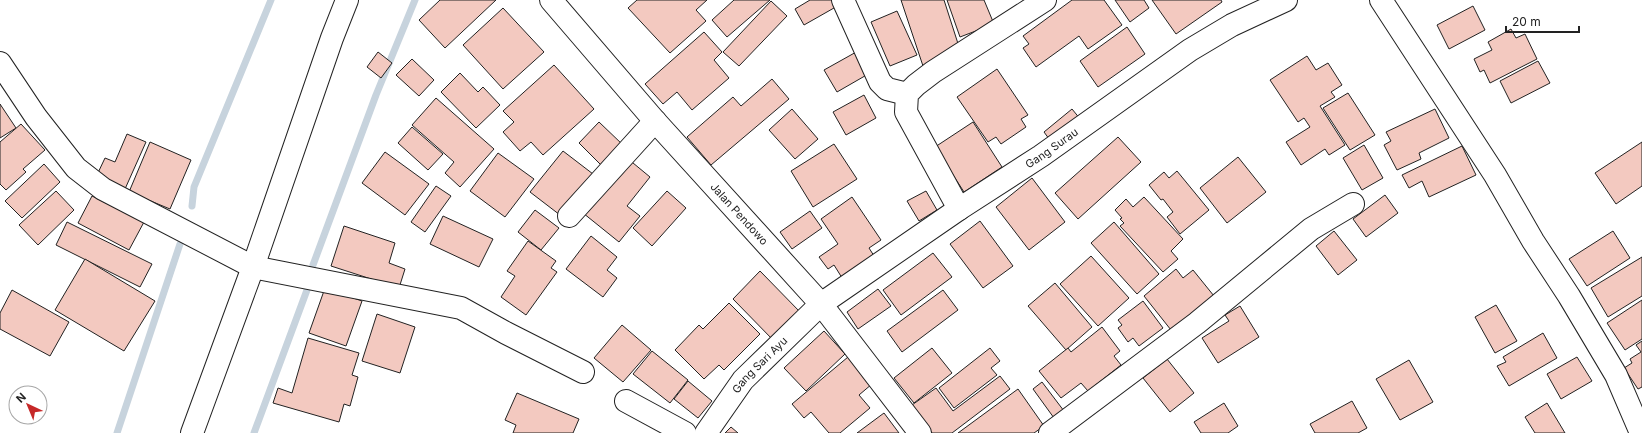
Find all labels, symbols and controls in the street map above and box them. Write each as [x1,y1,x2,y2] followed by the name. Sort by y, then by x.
[1506,8,1579,34] scale bar
[1512,14,1541,29] text: 20 m
[1023,125,1081,171] street label: Gang Surau
[707,180,771,248] street label: Jalan Pendowo
[729,334,790,396] street label: Gang Sari Ayu
[8,385,48,425] north arrow
[13,390,29,406] text: N

